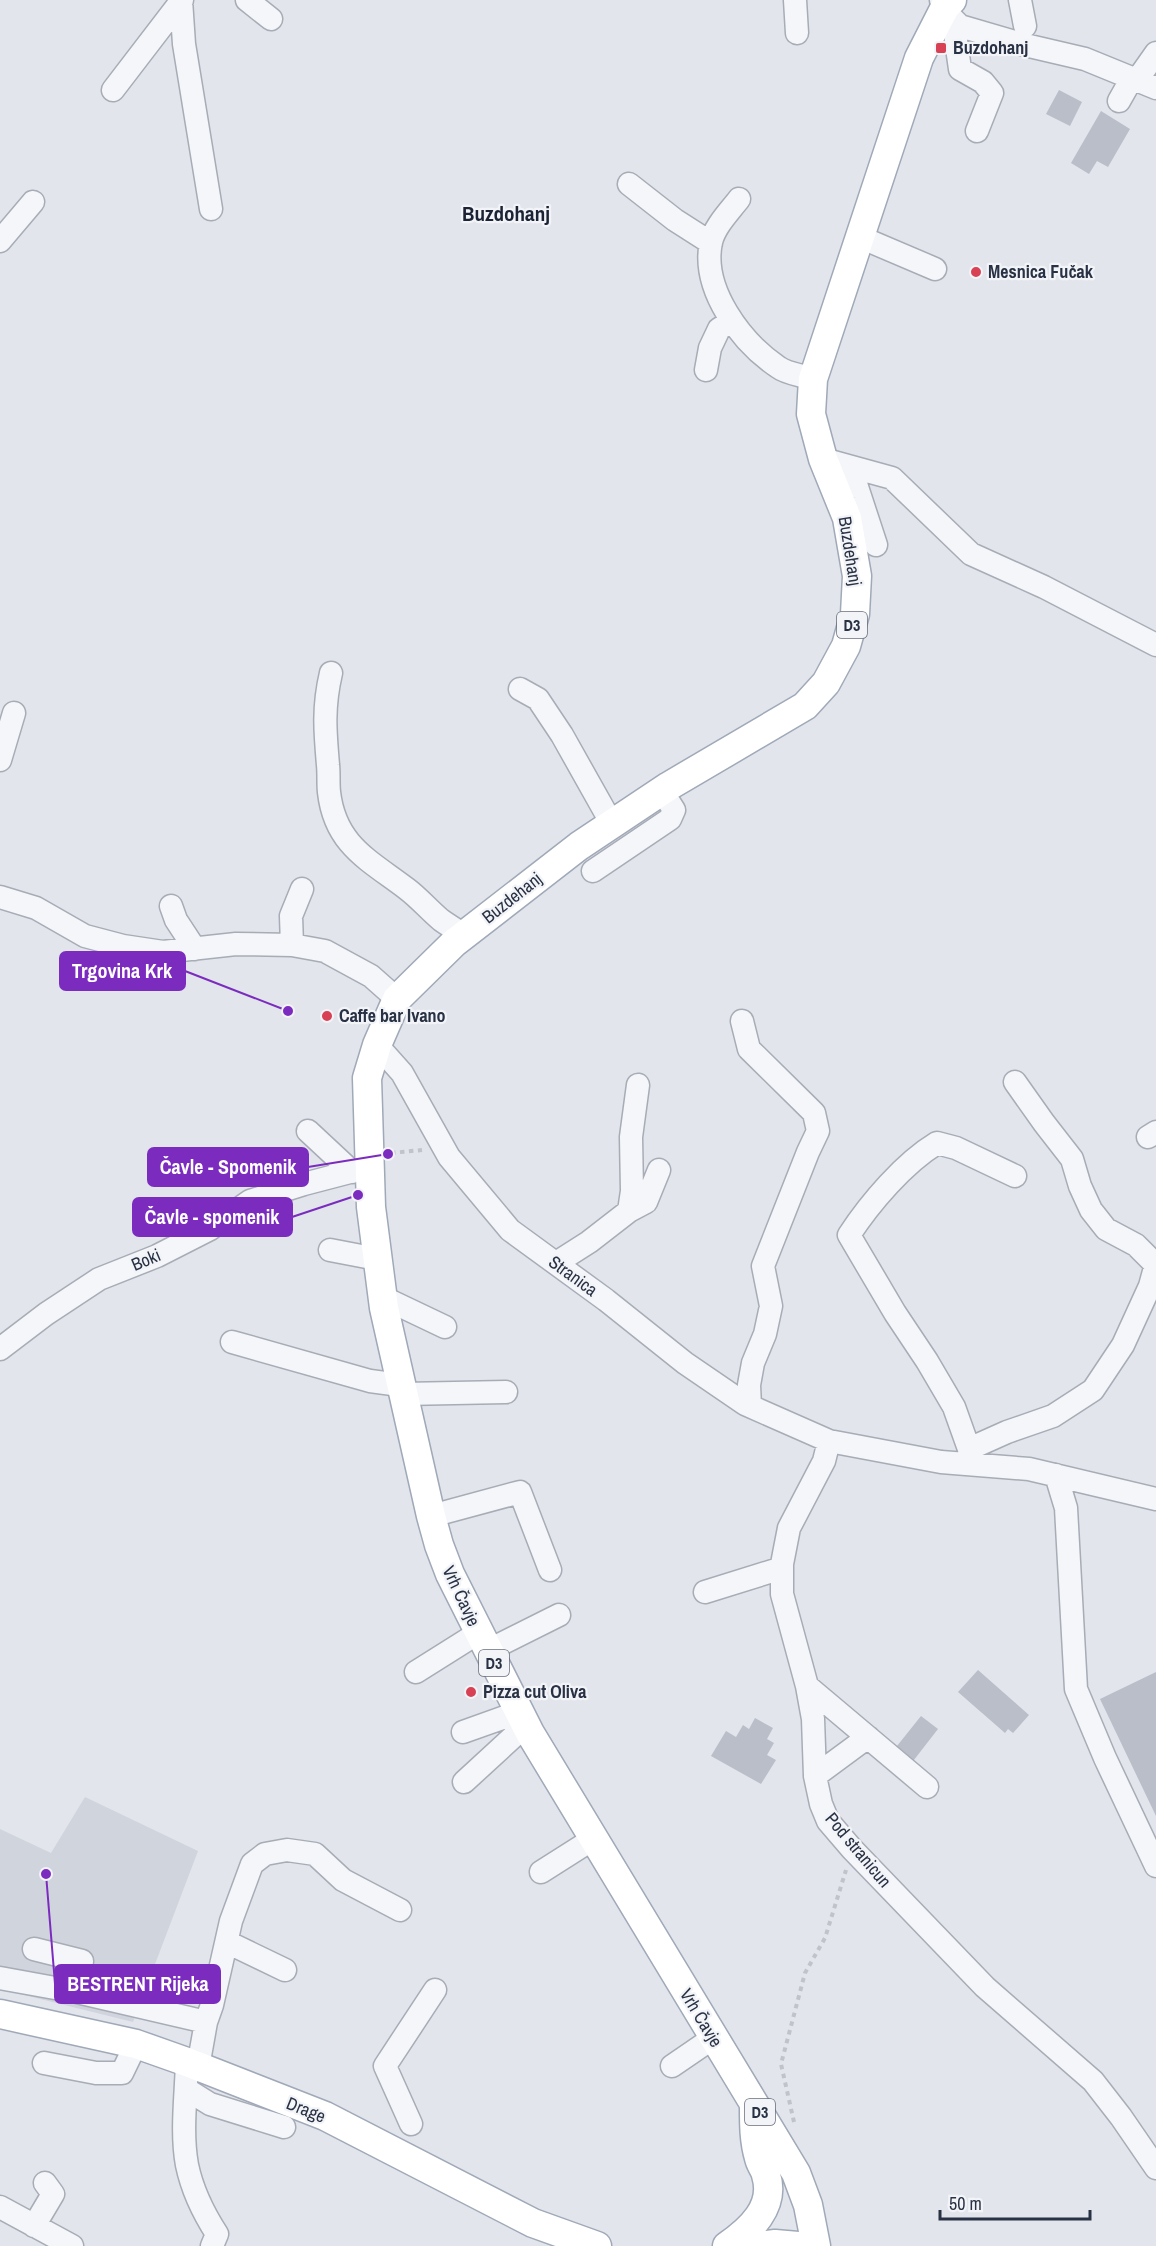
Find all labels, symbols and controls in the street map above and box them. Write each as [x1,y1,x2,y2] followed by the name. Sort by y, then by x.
[953,35,1028,60] place label: Buzdohanj
[934,41,948,55] marker: Buzdohanj
[462,199,550,228] district label: Buzdohanj
[988,259,1094,284] place label: Mesnica Fučak
[969,265,983,279] marker: Mesnica Fučak
[833,515,868,587] street label: Buzdehanj
[837,612,867,638] road number: D3
[477,866,547,929] street label: Buzdehanj
[60,952,185,990] callout: Trgovina Krk
[72,957,173,984] text: Trgovina Krk
[339,1003,446,1028] place label: Caffe bar Ivano
[320,1009,334,1023] marker: Caffe bar Ivano
[148,1148,308,1186] callout: Čavle - Spomenik
[160,1153,297,1180] text: Čavle - Spomenik
[133,1198,292,1236] callout: Čavle - spomenik
[145,1203,280,1230] text: Čavle - spomenik
[127,1242,164,1277] street label: Boki
[544,1249,603,1302] street label: Stranica
[437,1561,486,1630] street label: Vrh Čavje
[479,1650,509,1676] road number: D3
[483,1679,587,1704] place label: Pizza cut Oliva
[464,1685,478,1699] marker: Pizza cut Oliva
[820,1807,897,1893] street label: Pod stranicun
[55,1965,220,2003] callout: BESTRENT Rijeka
[67,1970,209,1997] text: BESTRENT Rijeka
[674,1984,729,2052] street label: Vrh Čavje
[283,2090,330,2129] street label: Drage
[745,2099,775,2125] road number: D3
[940,2183,1090,2221] scale bar
[949,2191,982,2216] text: 50 m

